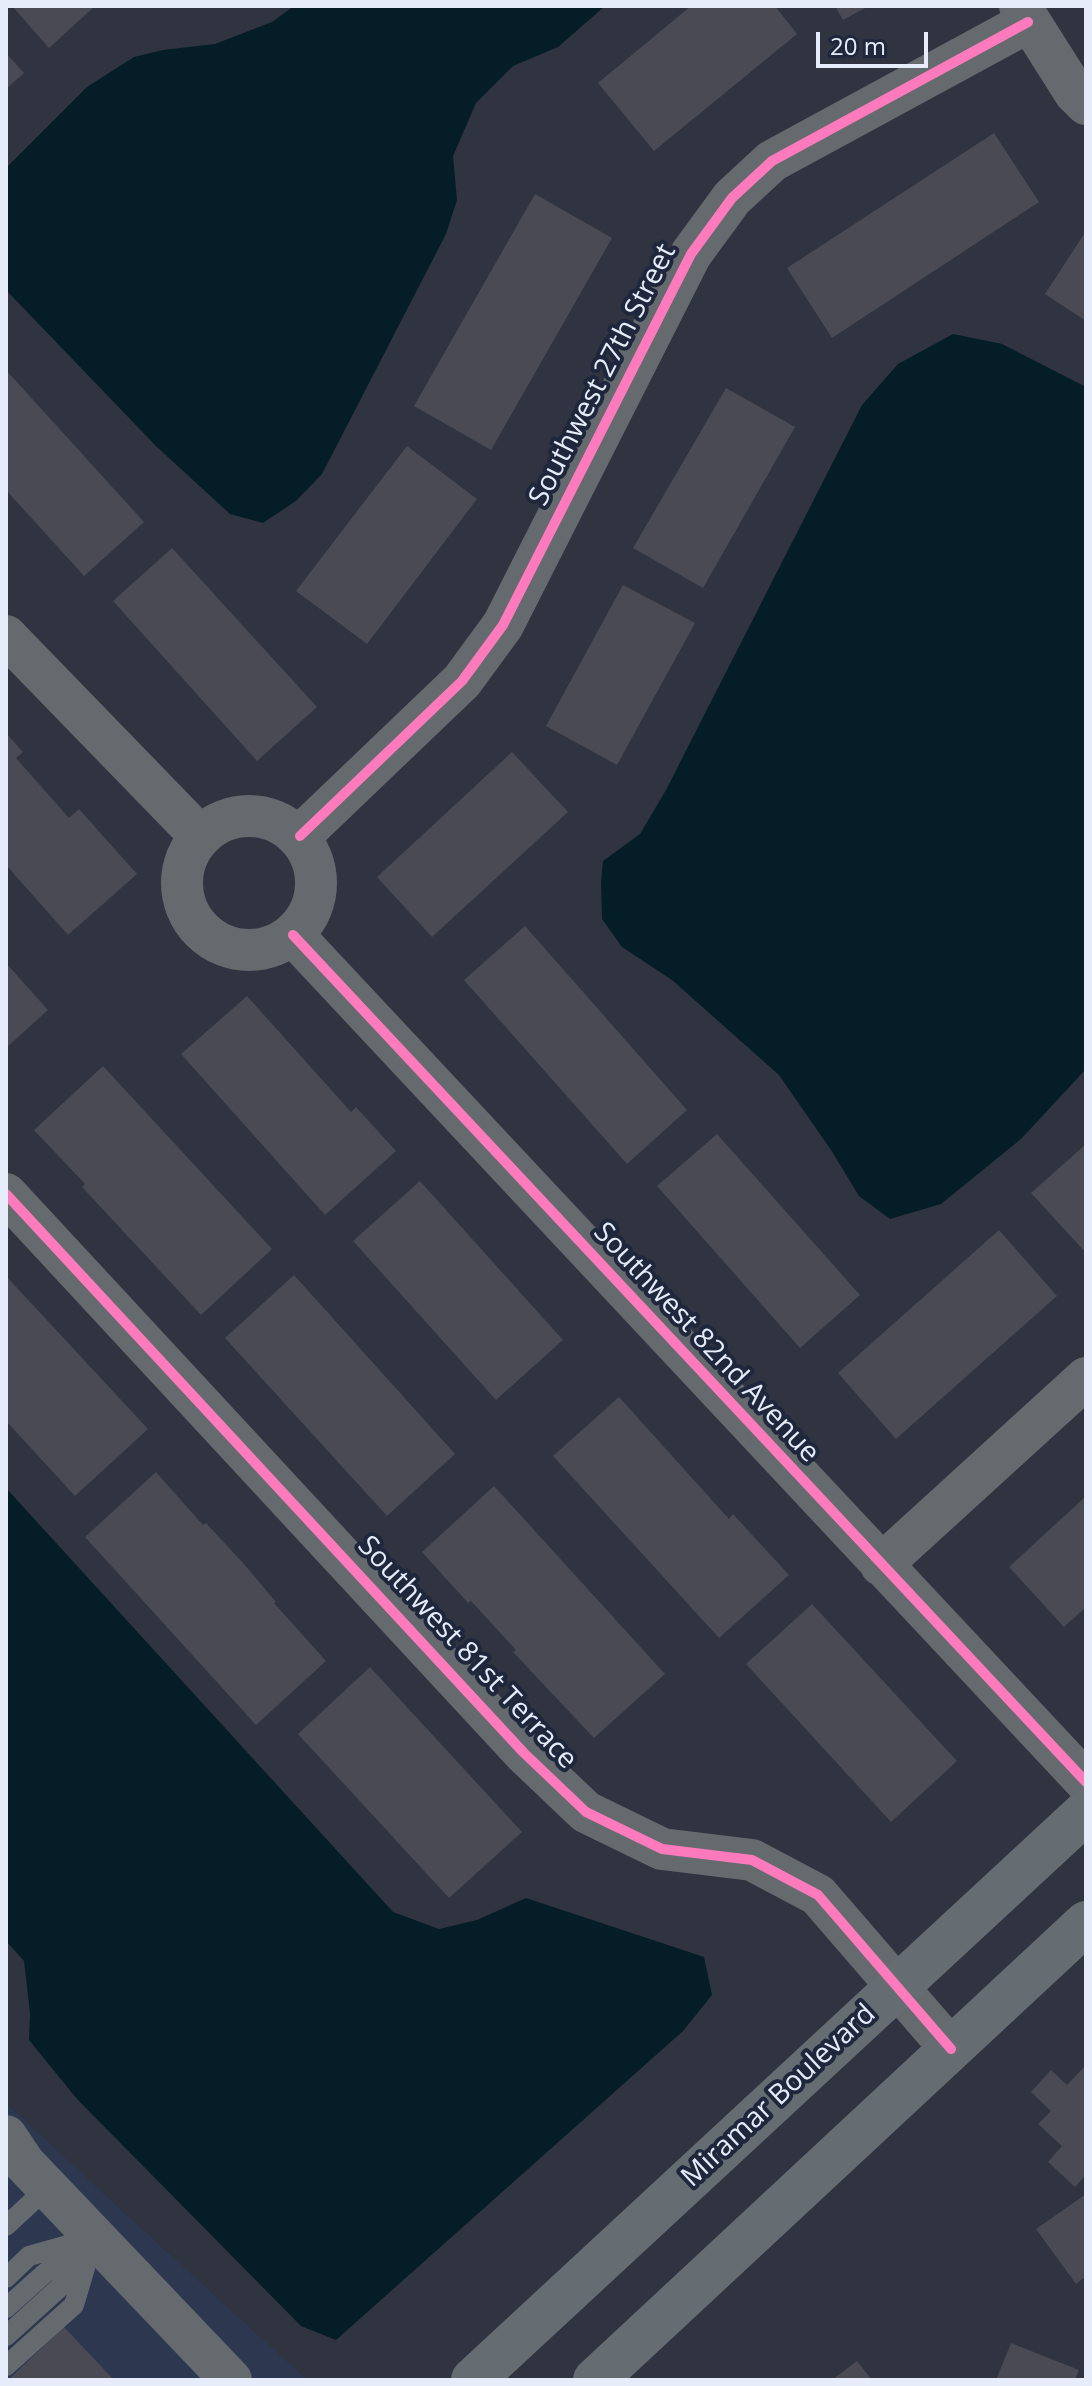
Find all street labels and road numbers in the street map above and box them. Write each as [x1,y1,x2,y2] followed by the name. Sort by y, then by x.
[522,239,684,511] street label: Southwest 27th Street
[586,1216,826,1470] street label: Southwest 82nd Avenue
[350,1530,584,1776] street label: Southwest 81st Terrace
[675,1998,883,2194] street label: Miramar Boulevard

